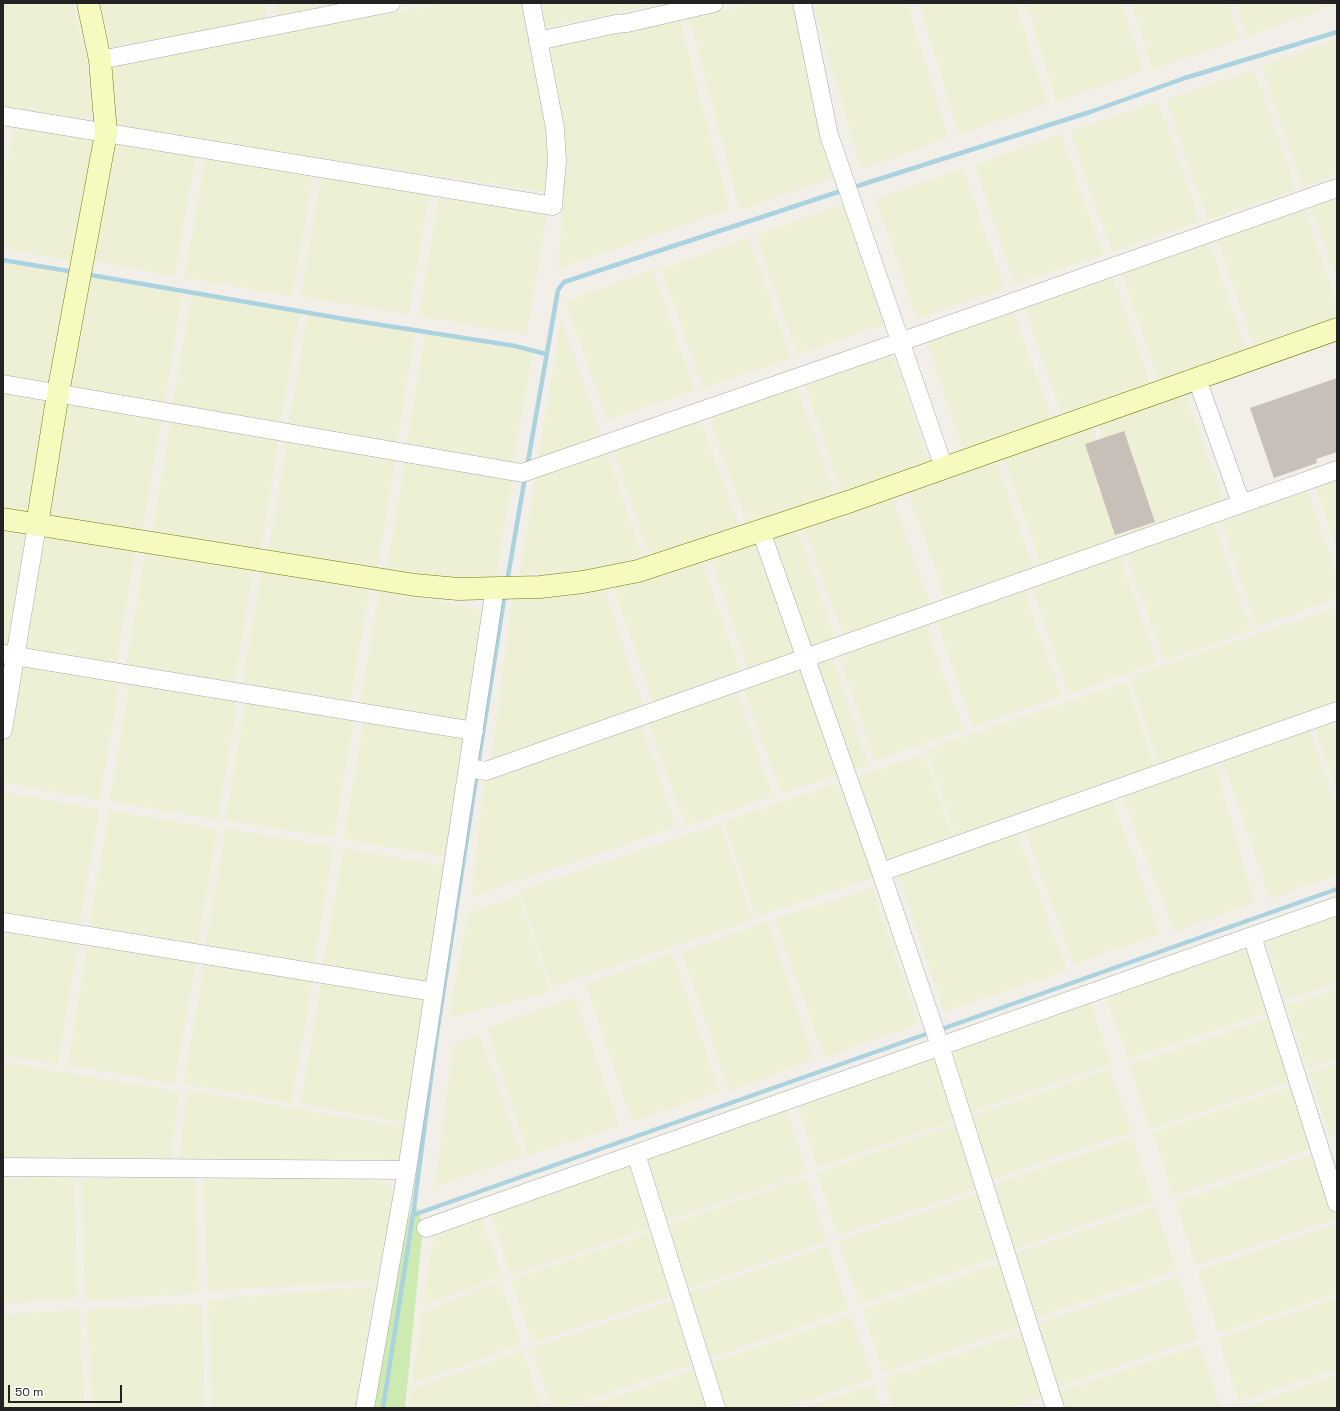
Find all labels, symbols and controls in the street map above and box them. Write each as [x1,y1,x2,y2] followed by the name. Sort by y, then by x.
[10,1377,124,1403] scale bar
[15,1384,43,1400] text: 50 m

